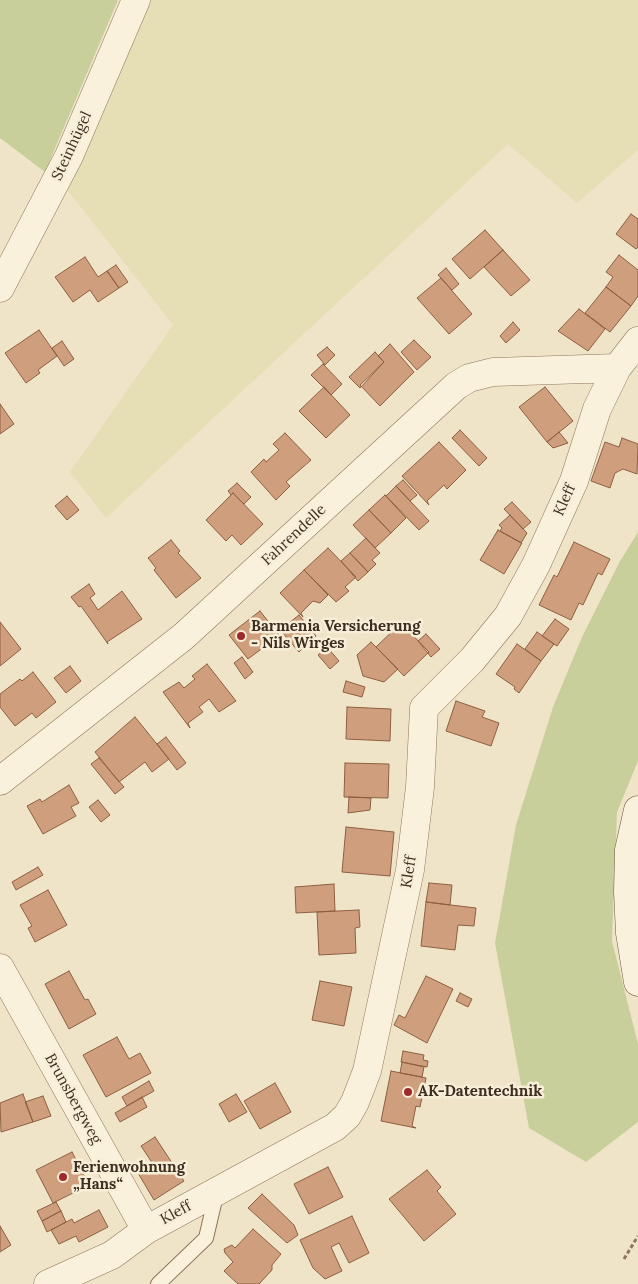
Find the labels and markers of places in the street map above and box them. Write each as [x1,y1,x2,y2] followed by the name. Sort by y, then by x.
[251,618,420,653] place label: Barmenia Versicherung - Nils Wirges
[235,630,247,642] marker: Barmenia Versicherung - Nils Wirges
[418,1083,542,1101] place label: AK-Datentechnik
[402,1086,414,1098] marker: AK-Datentechnik
[73,1159,185,1194] place label: Ferienwohnung „Hans“
[57,1171,69,1183] marker: Ferienwohnung „Hans“

